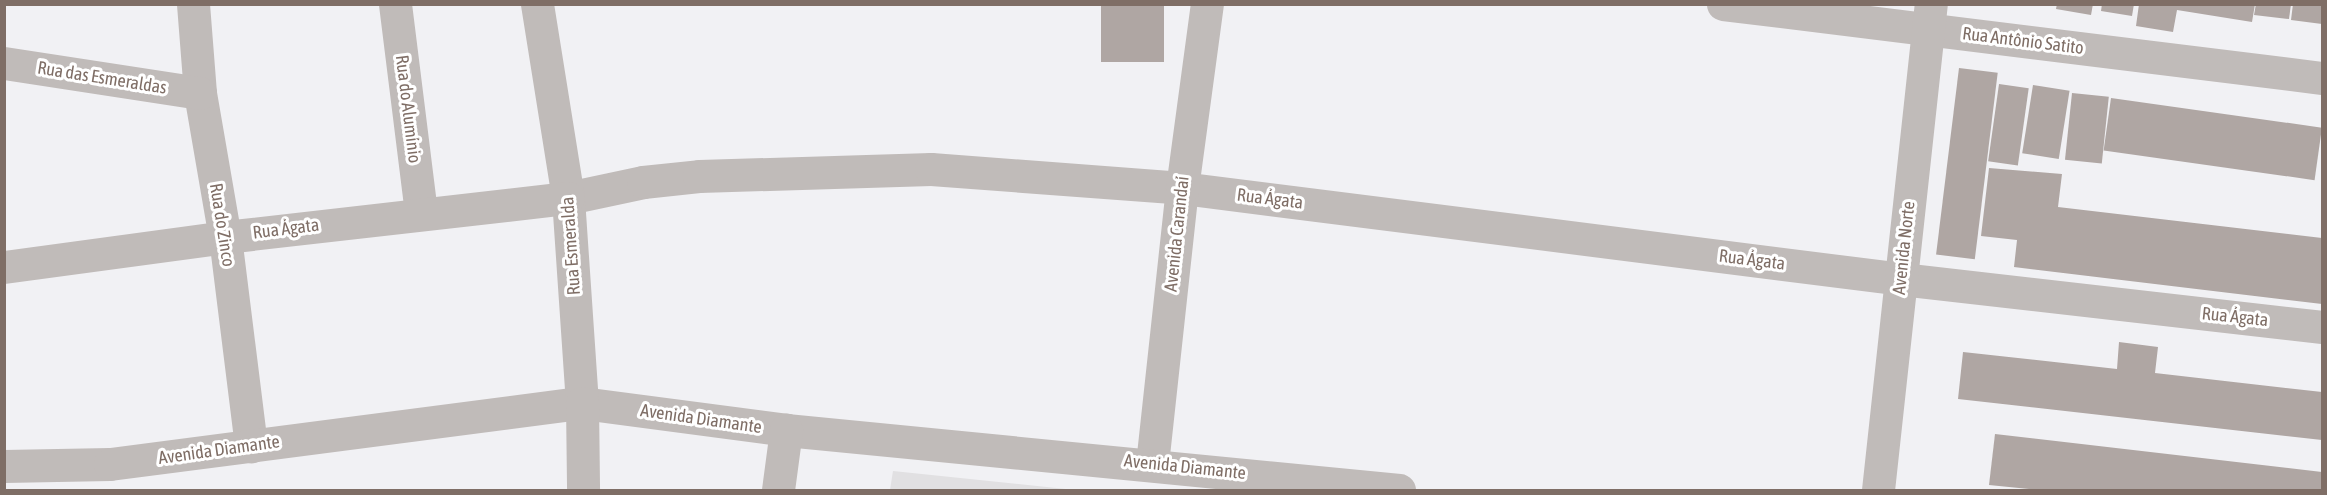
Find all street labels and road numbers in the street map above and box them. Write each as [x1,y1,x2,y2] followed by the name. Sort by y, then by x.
[1961,23,2085,59] street label: Rua Antônio Satito
[391,54,425,164] street label: Rua do Alumínio
[36,57,168,99] street label: Rua das Esmeraldas
[1160,175,1194,293] street label: Avenida Carandaí
[205,182,239,268] street label: Rua do Zinco
[1236,184,1304,214] street label: Rua Ágata
[557,196,585,296] street label: Rua Esmeralda
[1888,200,1920,296] street label: Avenida Norte
[252,214,320,244] street label: Rua Ágata
[1718,245,1786,275] street label: Rua Ágata
[2201,303,2269,331] street label: Rua Ágata
[639,400,763,438] street label: Avenida Diamante
[157,431,281,469] street label: Avenida Diamante
[1123,450,1247,484] street label: Avenida Diamante

